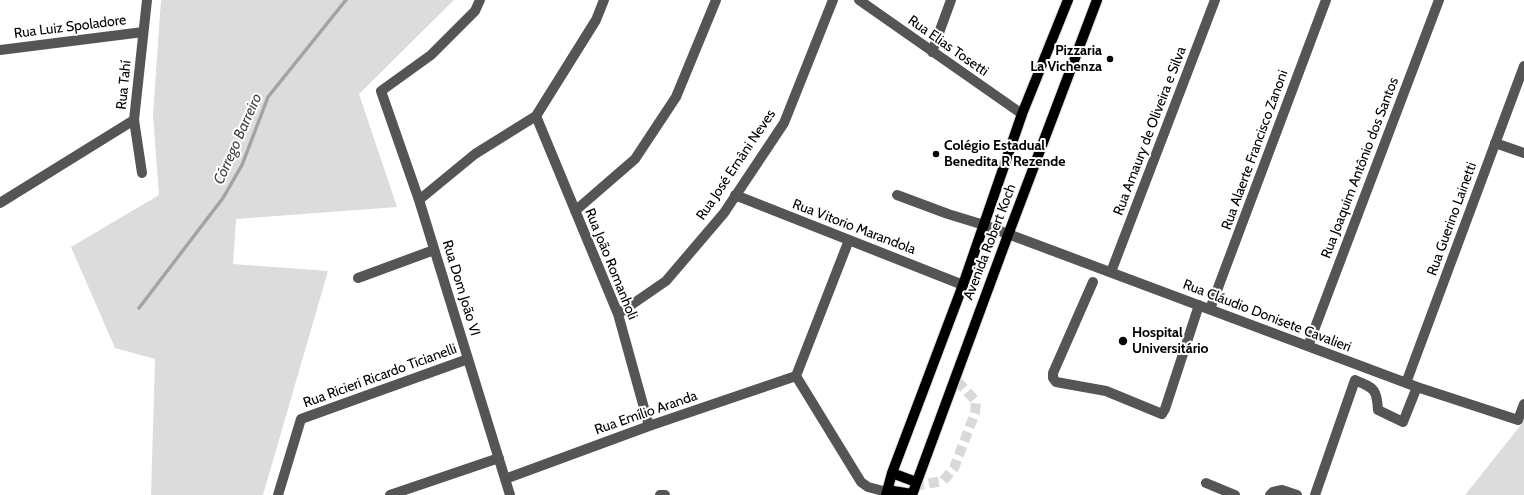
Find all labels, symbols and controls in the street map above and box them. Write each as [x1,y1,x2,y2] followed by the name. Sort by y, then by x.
[13,12,127,42] street label: Rua Luiz Spoladore
[904,12,992,80] street label: Rua Elias Tosetti
[1030,43,1102,76] place label: Pizzaria La Vichenza
[1110,44,1190,218] street label: Rua Amaury de Oliveira e Silva
[1105,54,1115,64] marker: Pizzaria La Vichenza
[113,60,135,110] street label: Rua Tahí
[1218,68,1292,232] street label: Rua Alaerte Francisco Zanoni
[1318,75,1402,261] street label: Rua Joaquim Antônio dos Santos
[210,91,266,187] water label: Córrego Barreiro
[693,107,779,223] street label: Rua José Ernâni Neves
[944,138,1065,170] place label: Colégio Estadual Benedita R Rezende
[931,149,941,159] marker: Colégio Estadual Benedita R Rezende
[1424,160,1480,278] street label: Rua Guerino Lainetti
[960,182,1020,302] street label: Avenida Robert Koch
[790,196,918,258] street label: Rua Vitorio Marandola
[581,206,641,322] street label: Rua João Romanholi
[438,238,484,338] street label: Rua Dom João VI
[1180,276,1354,356] street label: Rua Cláudio Donisete Cavalieri
[1132,325,1209,358] place label: Hospital Universitário
[1117,335,1129,347] marker: Hospital Universitário
[301,340,459,412] street label: Rua Ricieri Ricardo Ticianelli
[592,388,700,438] street label: Rua Emílio Aranda

